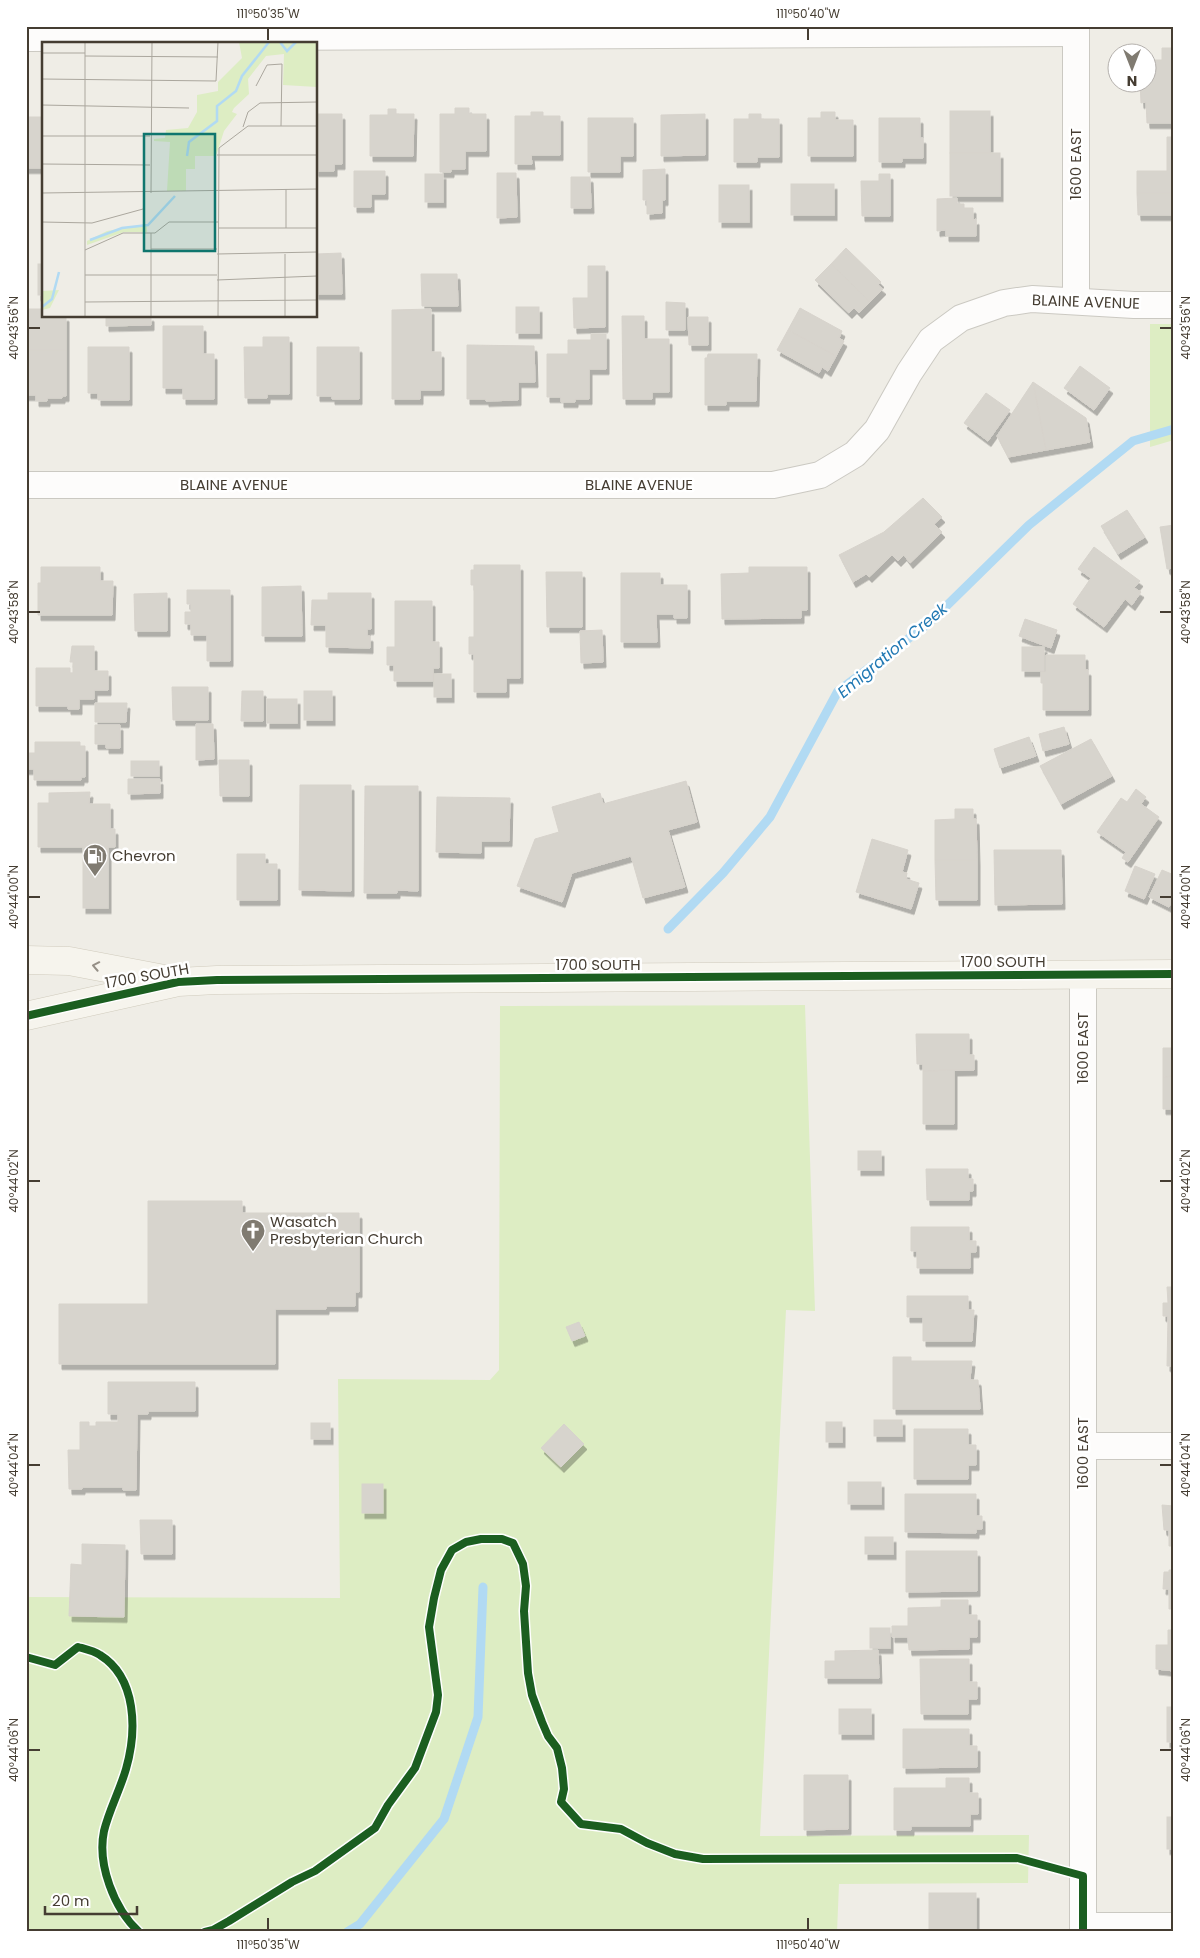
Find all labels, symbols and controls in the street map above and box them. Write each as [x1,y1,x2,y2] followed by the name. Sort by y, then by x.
[236,5,300,22] text: 111°50'35"W
[776,5,840,22] text: 111°50'40"W
[42,42,318,318] inset map
[1108,42,1158,92] north arrow
[1127,71,1137,91] text: N
[1065,128,1086,200] street label: 1600 EAST
[1032,289,1140,314] street label: BLAINE AVENUE
[5,296,22,360] text: 40°43'56"N
[1177,296,1194,360] text: 40°43'56"N
[180,474,288,495] street label: BLAINE AVENUE
[585,474,693,495] street label: BLAINE AVENUE
[5,580,22,644] text: 40°43'58"N
[1177,580,1194,644] text: 40°43'58"N
[832,597,953,703] water label: Emigration Creek
[82,843,108,877] fuel station icon: Chevron
[112,845,176,866] place label: Chevron
[5,865,22,929] text: 40°44'00"N
[1177,865,1194,929] text: 40°44'00"N
[960,951,1046,972] street label: 1700 SOUTH
[555,954,641,975] street label: 1700 SOUTH
[103,958,191,993] street label: 1700 SOUTH
[91,961,100,972] one-way arrow
[1072,1012,1093,1084] street label: 1600 EAST
[5,1149,22,1213] text: 40°44'02"N
[1177,1149,1194,1213] text: 40°44'02"N
[270,1211,423,1249] place label: Wasatch Presbyterian Church
[240,1218,266,1252] church icon: Wasatch Presbyterian Church
[1072,1417,1093,1489] street label: 1600 EAST
[5,1433,22,1497] text: 40°44'04"N
[1177,1433,1194,1497] text: 40°44'04"N
[5,1718,22,1782] text: 40°44'06"N
[1177,1718,1194,1782] text: 40°44'06"N
[45,1883,138,1915] scale bar
[52,1890,90,1911] text: 20 m
[236,1936,300,1953] text: 111°50'35"W
[776,1936,840,1953] text: 111°50'40"W

